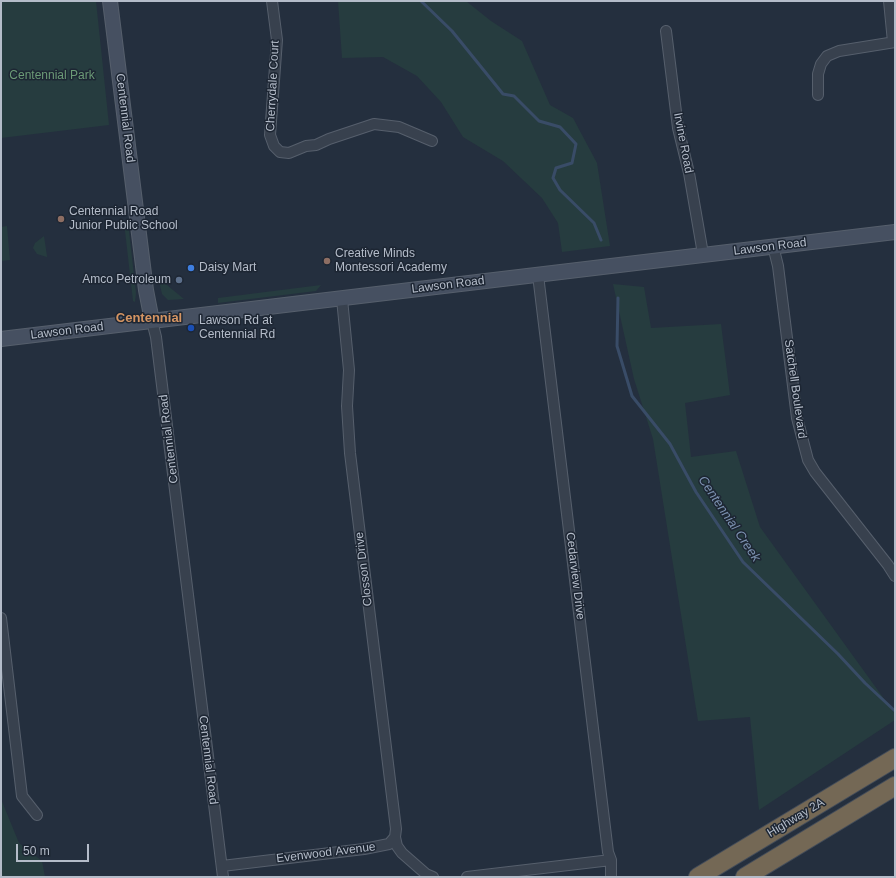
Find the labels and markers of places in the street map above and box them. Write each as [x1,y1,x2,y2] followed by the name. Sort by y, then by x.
[69,205,178,233] place label: Centennial Road Junior Public School
[56,214,66,224] marker: Centennial Road Junior Public School
[335,247,447,275] place label: Creative Minds Montessori Academy
[322,256,332,266] marker: Creative Minds Montessori Academy
[199,261,256,275] place label: Daisy Mart
[186,263,196,273] marker: Daisy Mart
[82,273,171,287] place label: Amco Petroleum
[174,275,184,285] marker: Amco Petroleum
[199,314,275,342] place label: Lawson Rd at Centennial Rd
[186,323,196,333] marker: Lawson Rd at Centennial Rd

